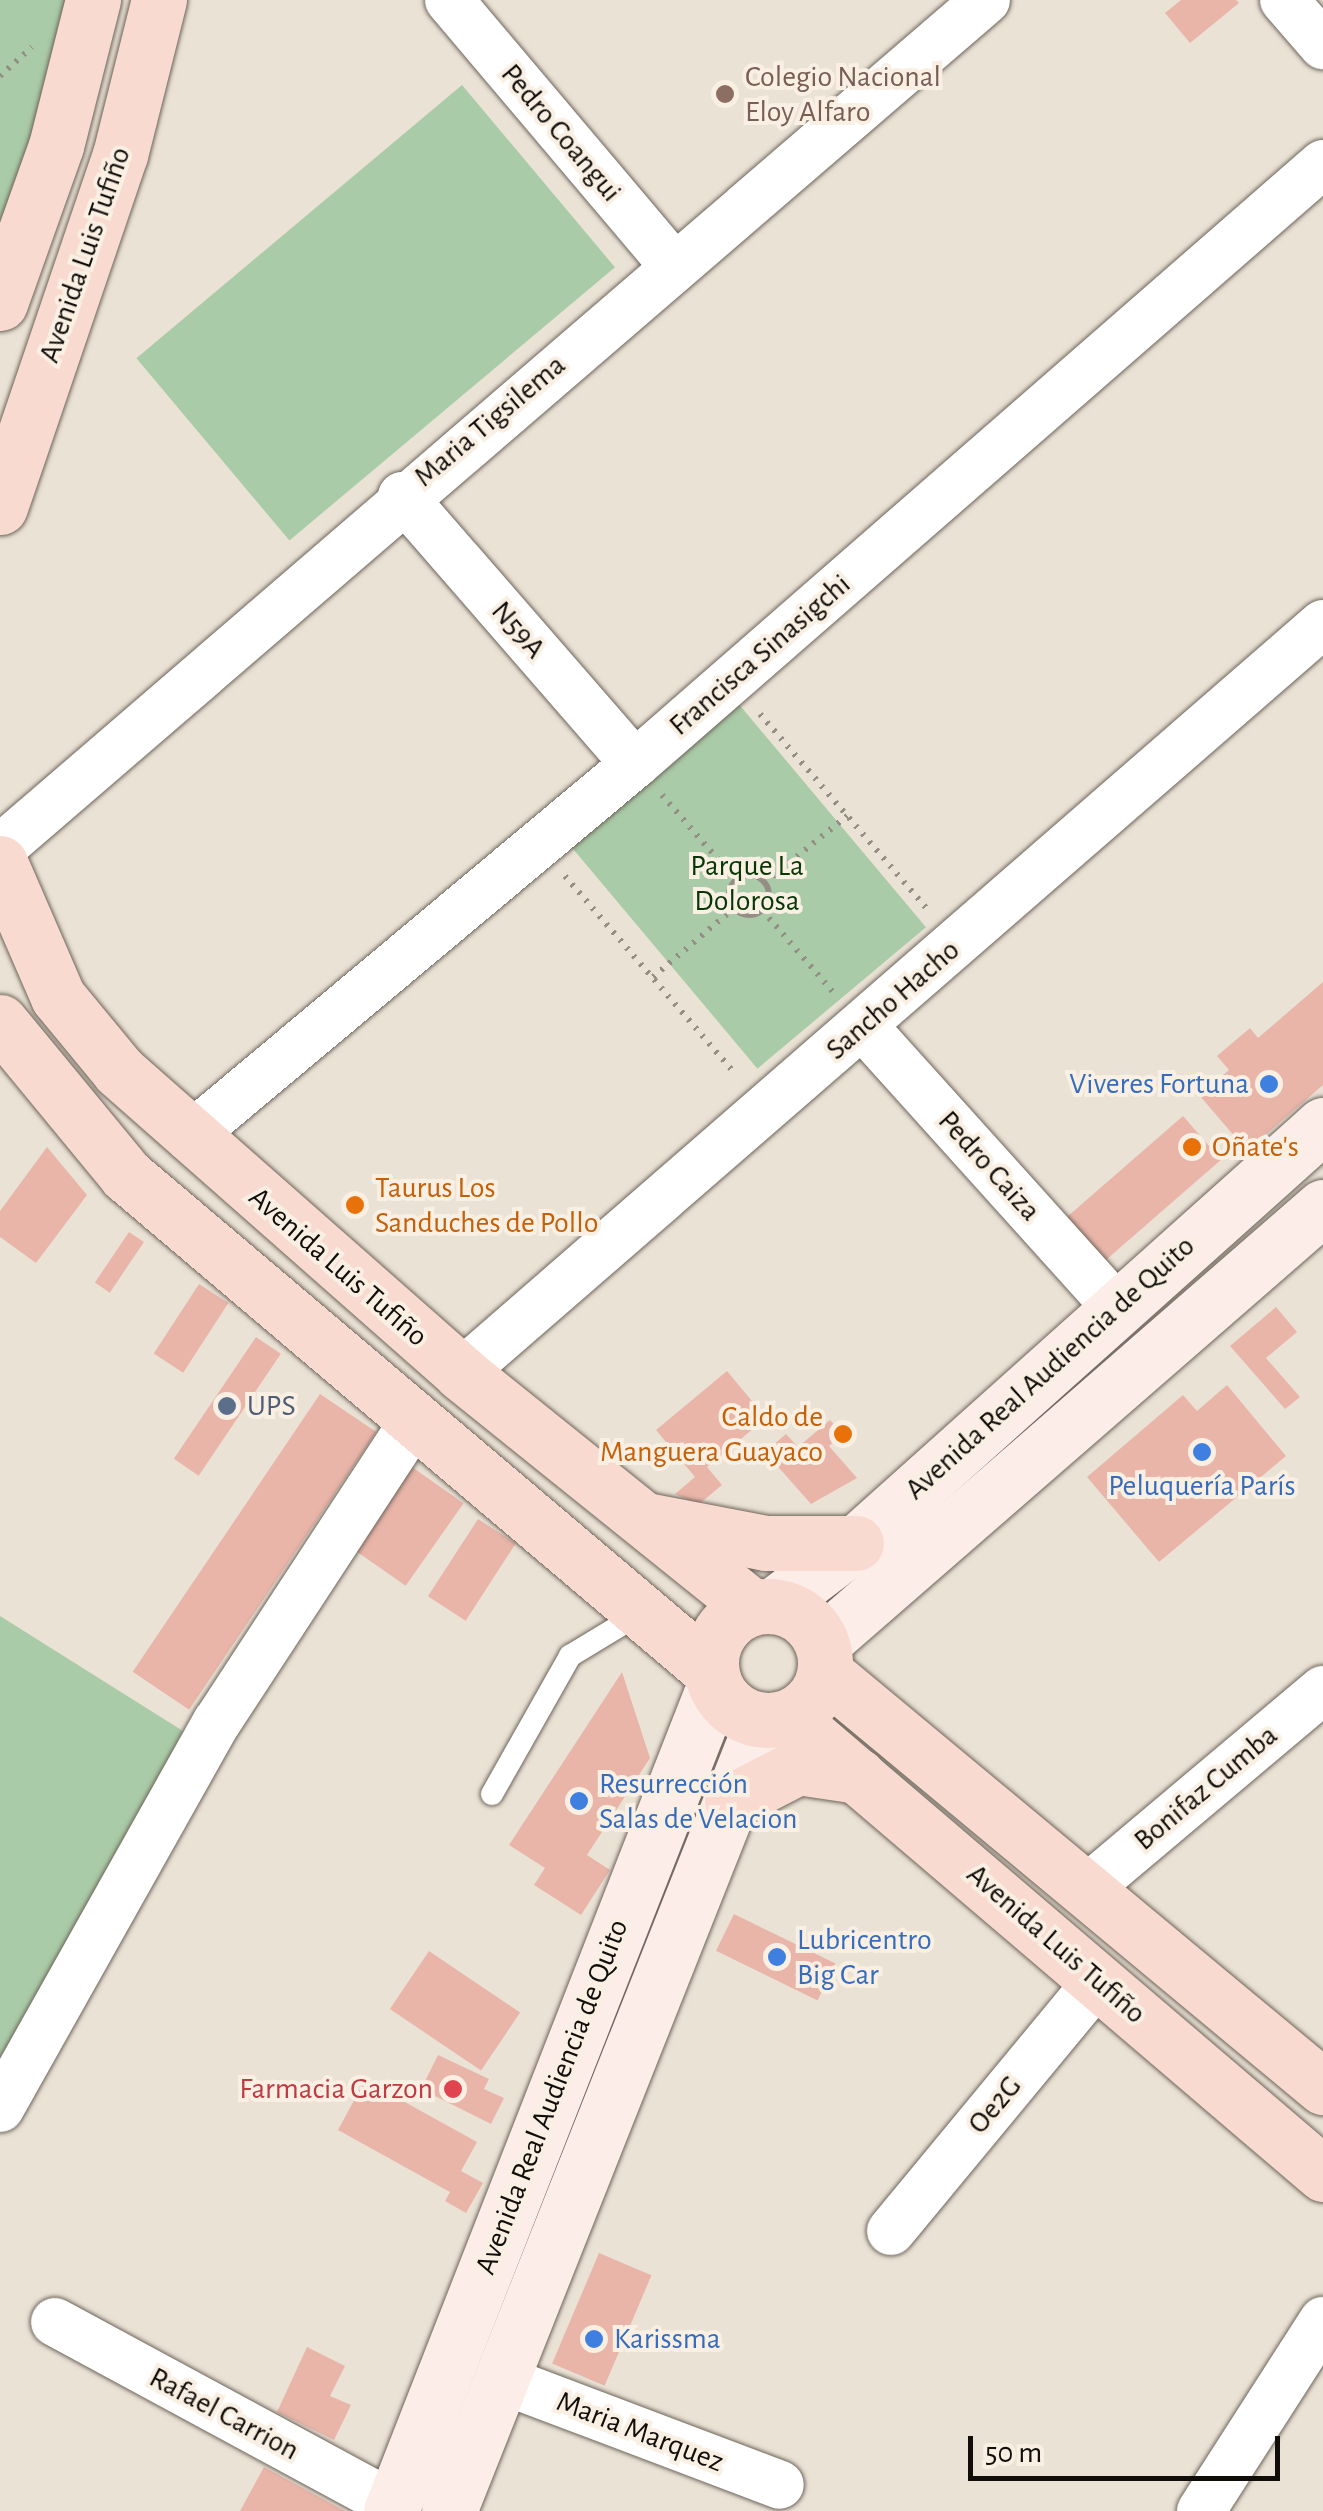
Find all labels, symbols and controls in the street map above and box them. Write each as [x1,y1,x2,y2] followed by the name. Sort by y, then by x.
[493,57,629,209] street label: Pedro Coangui
[745,59,941,130] place label: Colegio Nacional Eloy Alfaro
[714,83,736,105] marker: Colegio Nacional Eloy Alfaro
[31,143,139,367] street label: Avenida Luis Tufiño
[407,347,573,495] street label: Maria Tigsilema
[662,566,858,744] street label: Francisca Sinasigchi
[483,594,553,666] street label: N59A
[690,848,804,918] park label: Parque La Dolorosa
[819,932,967,1068] street label: Sancho Hacho
[1069,1066,1249,1102] place label: Viveres Fortuna
[1258,1073,1280,1095] marker: Viveres Fortuna
[930,1103,1048,1229] street label: Pedro Caiza
[1212,1129,1299,1165] place label: Oñate's
[1181,1136,1203,1158] marker: Oñate's
[375,1170,598,1240] place label: Taurus Los Sanduches de Pollo
[241,1179,435,1355] street label: Avenida Luis Tufiño
[344,1194,366,1216] marker: Taurus Los Sanduches de Pollo
[898,1228,1202,1508] street label: Avenida Real Audiencia de Quito
[247,1388,296,1424] place label: UPS
[216,1395,238,1417] marker: UPS
[600,1399,823,1470] place label: Caldo de Manguera Guayaco
[832,1423,854,1445] marker: Caldo de Manguera Guayaco
[1191,1441,1213,1463] marker: Peluquería París
[1108,1468,1296,1504] place label: Peluquería París
[1127,1718,1285,1858] street label: Bonifaz Cumba
[599,1766,797,1836] place label: Resurrección Salas de Velacion
[568,1790,590,1812] marker: Resurrección Salas de Velacion
[959,1856,1153,2032] street label: Avenida Luis Tufiño
[468,1914,636,2280] street label: Avenida Real Audiencia de Quito
[797,1922,932,1992] place label: Lubricentro Big Car
[766,1946,788,1968] marker: Lubricentro Big Car
[960,2069,1030,2141] street label: Oe2G
[239,2071,433,2107] place label: Farmacia Garzon
[442,2078,464,2100] marker: Farmacia Garzon
[614,2321,721,2357] place label: Karissma
[583,2328,605,2350] marker: Karissma
[143,2360,305,2468] street label: Rafael Carrion
[551,2384,729,2480] street label: Maria Marquez
[973,2416,1286,2478] scale bar
[985,2438,1042,2468] text: 50 m

